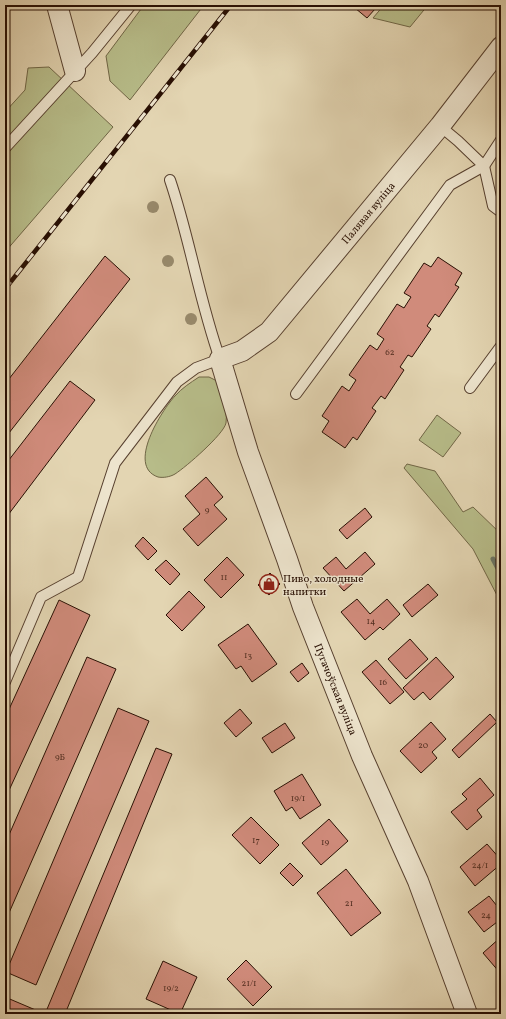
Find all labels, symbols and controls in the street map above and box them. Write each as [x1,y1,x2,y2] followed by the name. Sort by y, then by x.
[339,179,400,248] street label: Палявая вуліца
[385,346,395,359] house number: 62
[205,504,210,517] house number: 9
[221,571,227,584] house number: 11
[283,572,363,600] place label: Пиво, холодные напитки
[258,573,280,595] shop icon: Пиво, холодные напитки
[367,615,375,628] house number: 14
[309,641,360,738] street label: Пугачоўская вуліца
[244,649,252,662] house number: 13
[379,676,387,689] house number: 16
[418,739,429,752] house number: 20
[55,751,66,764] house number: 9Б
[291,792,305,805] house number: 19/1
[252,834,260,847] house number: 17
[321,836,329,849] house number: 19
[472,859,488,872] house number: 24/1
[345,897,353,910] house number: 21
[481,909,491,922] house number: 24
[242,977,256,990] house number: 21/1
[163,982,179,995] house number: 19/2

